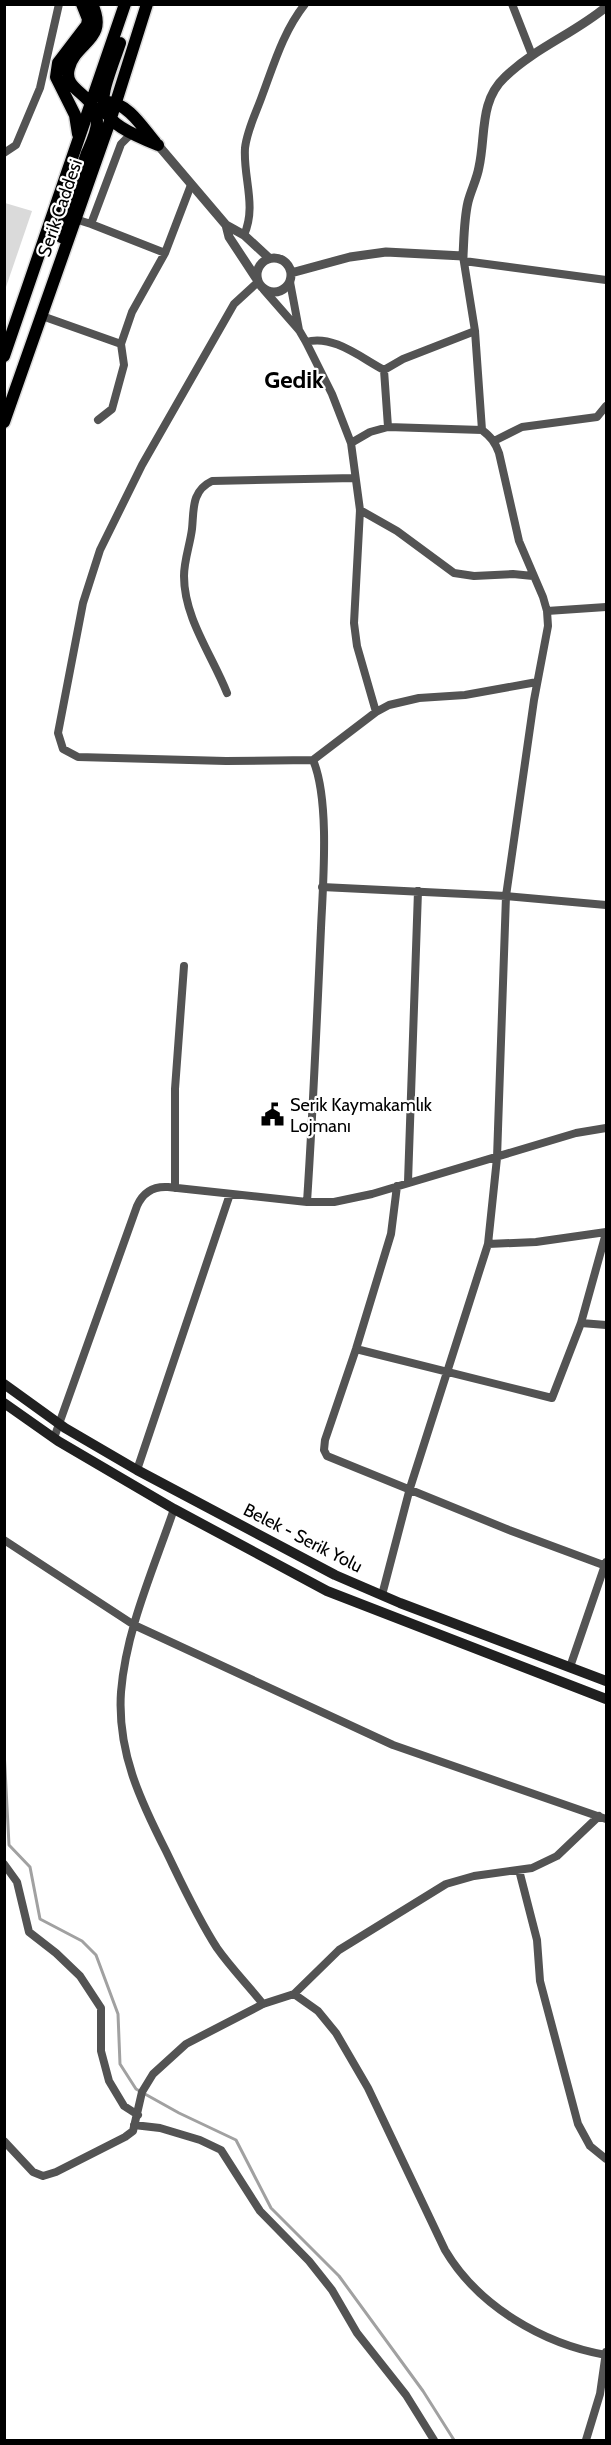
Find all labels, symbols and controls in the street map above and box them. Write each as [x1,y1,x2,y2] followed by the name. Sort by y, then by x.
[33,156,87,260] street label: Serik Caddesi
[264,365,324,394] district label: Gedik
[290,1094,433,1137] place label: Serik Kaymakamlık Lojmanı
[259,1102,285,1128] public building icon: Serik Kaymakamlık Lojmanı
[240,1499,366,1577] street label: Belek - Serik Yolu

